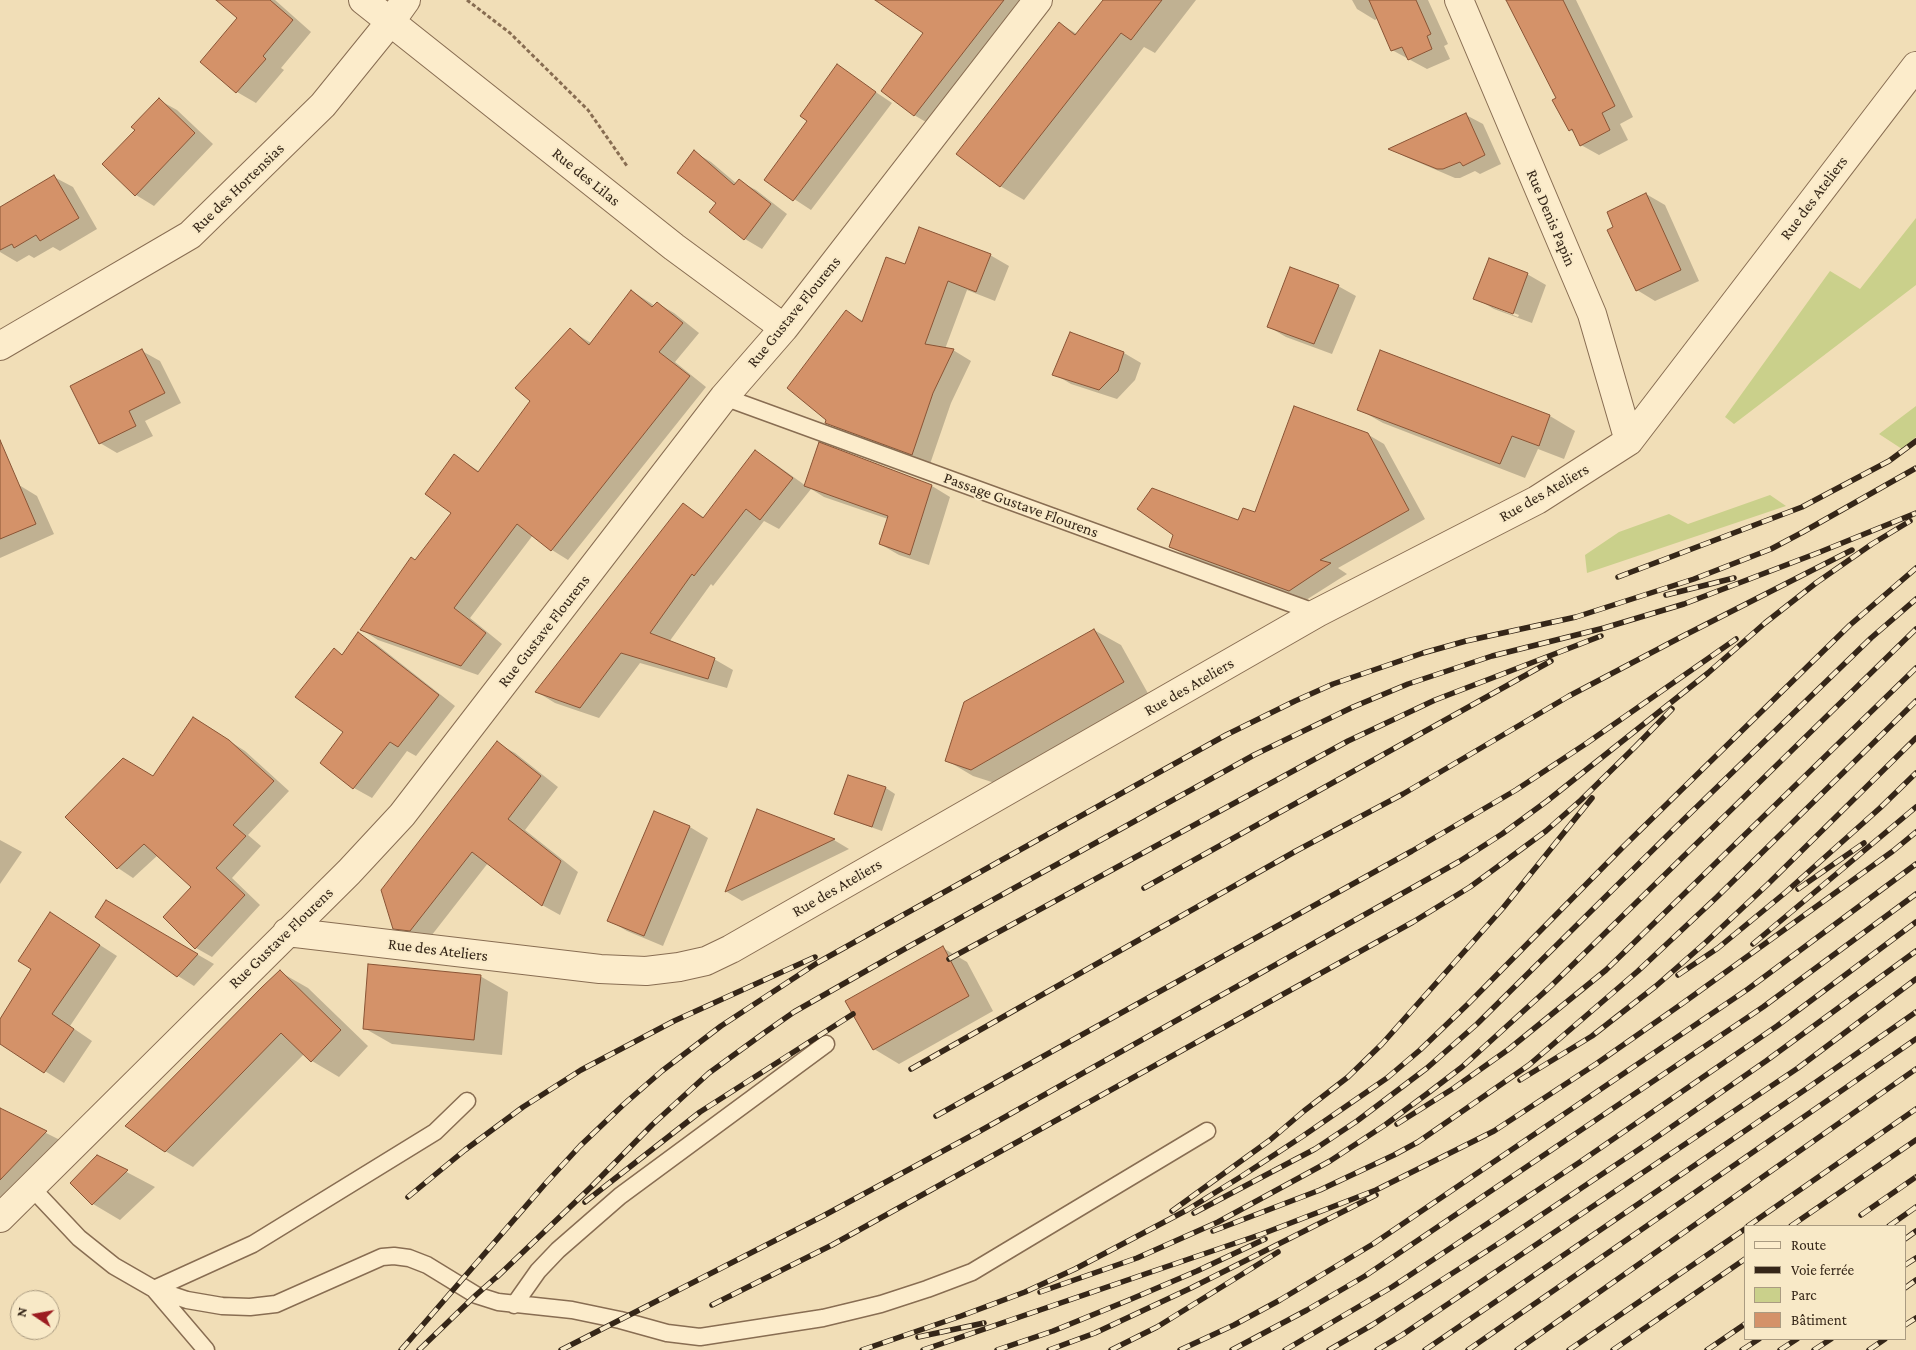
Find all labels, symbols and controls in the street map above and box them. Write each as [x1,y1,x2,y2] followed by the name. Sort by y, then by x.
[188,139,288,237] street label: Rue des Hortensias
[548,144,624,210] street label: Rue des Lilas
[1776,152,1852,244] street label: Rue des Ateliers
[1522,167,1580,269] street label: Rue Denis Papin
[743,252,845,372] street label: Rue Gustave Flourens
[1496,460,1592,526] street label: Rue des Ateliers
[941,468,1101,542] street label: Passage Gustave Flourens
[494,571,594,691] street label: Rue Gustave Flourens
[1141,654,1237,720] street label: Rue des Ateliers
[789,855,885,921] street label: Rue des Ateliers
[225,883,337,993] street label: Rue Gustave Flourens
[387,934,489,966] street label: Rue des Ateliers
[1744,1225,1906,1340] legend
[1791,1237,1826,1253] text: Route
[1791,1262,1854,1278] text: Voie ferrée
[1791,1287,1817,1303] text: Parc
[10,1290,60,1340] north arrow
[12,1306,30,1318] text: N
[1791,1312,1847,1328] text: Bâtiment

